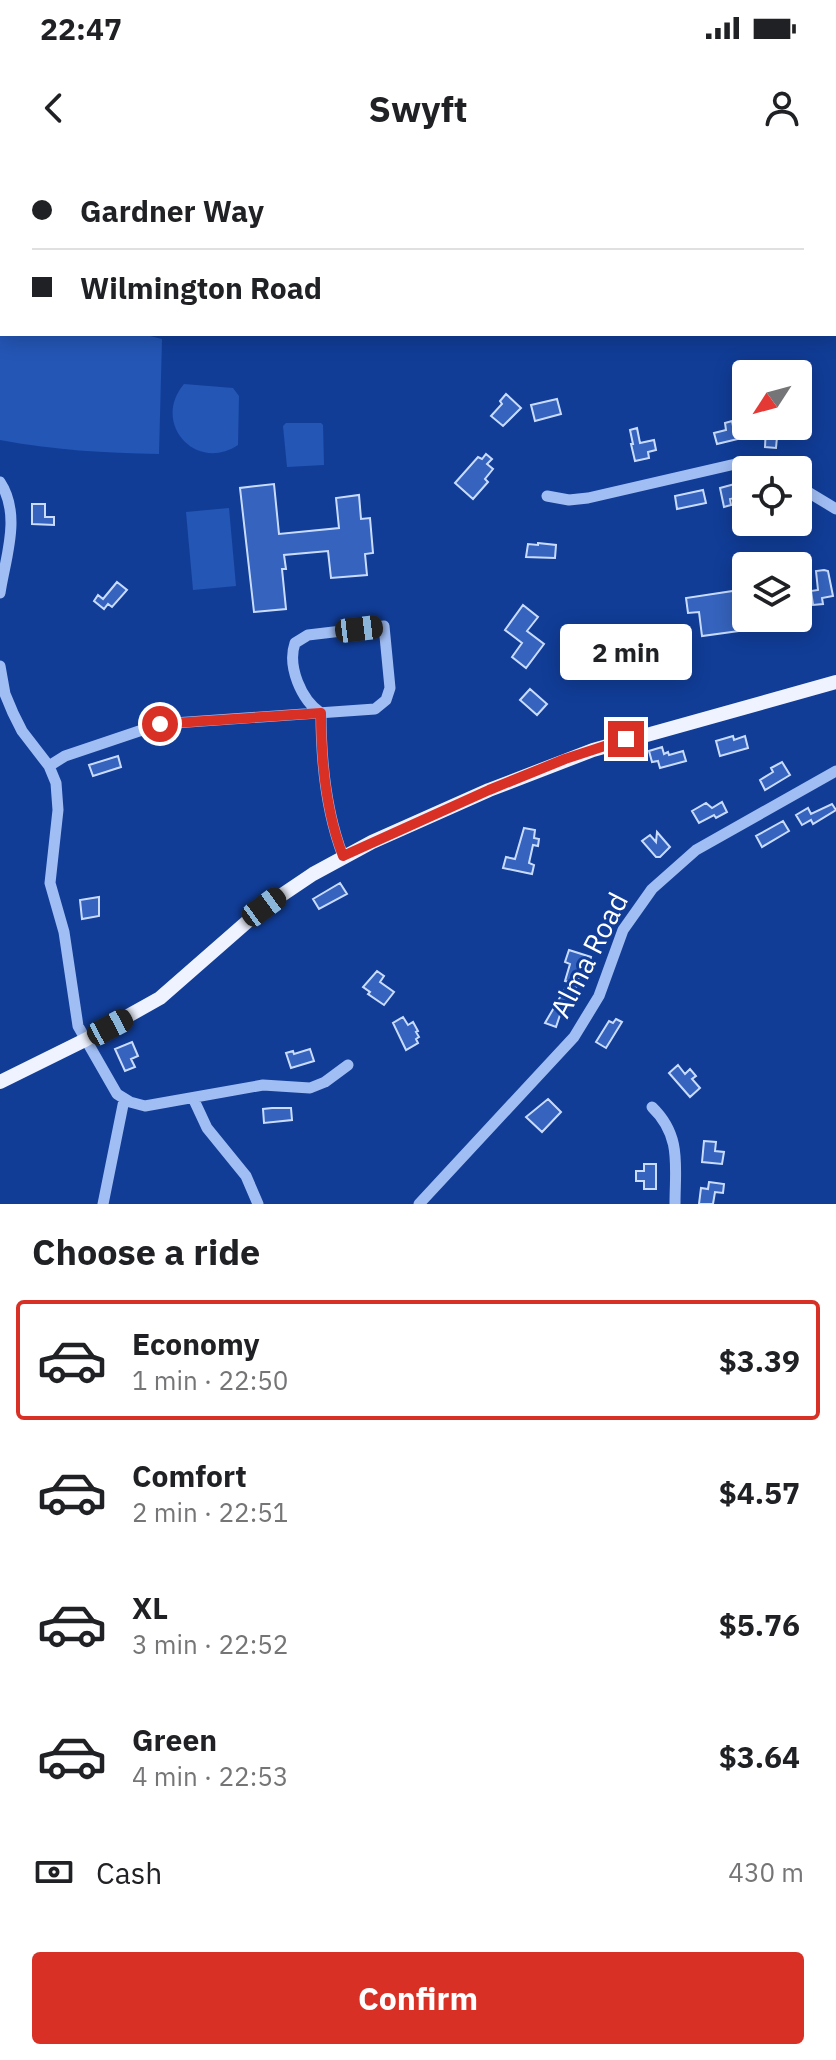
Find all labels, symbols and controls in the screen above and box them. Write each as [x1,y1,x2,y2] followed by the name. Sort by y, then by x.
[40,9,122,48] text: 22:47
[368,85,468,132] text: Swyft
[32,86,76,130] icon: back
[760,86,804,130] icon: person
[80,191,264,230] text: Gardner Way
[80,268,322,307] text: Wilmington Road
[732,360,812,440] north arrow
[732,360,812,632] map controls
[732,456,812,536] button: locate
[732,552,812,632] button: layers
[334,614,384,644] car
[560,623,692,679] callout: 2 min
[592,635,660,669] text: 2 min
[142,706,178,742] route start
[608,721,644,757] route end
[238,883,290,931] car
[541,886,636,1024] street label: Alma Road
[83,1005,137,1049] car
[32,1228,260,1275] text: Choose a ride
[36,1324,108,1396] icon: car
[132,1324,260,1363] text: Economy
[719,1341,800,1380] text: $3.39
[132,1363,288,1397] text: 1 min · 22:50
[36,1456,108,1528] icon: car
[132,1456,247,1495] text: Comfort
[719,1473,800,1512] text: $4.57
[132,1495,288,1529] text: 2 min · 22:51
[36,1588,108,1660] icon: car
[132,1588,168,1627] text: XL
[719,1605,800,1644] text: $5.76
[132,1627,288,1661] text: 3 min · 22:52
[36,1720,108,1792] icon: car
[132,1720,217,1759] text: Green
[719,1737,800,1776] text: $3.64
[132,1759,288,1793] text: 4 min · 22:53
[32,1850,76,1894] icon: cash
[96,1853,162,1892] text: Cash
[728,1855,804,1889] text: 430 m
[32,1952,804,2044] button: Confirm

